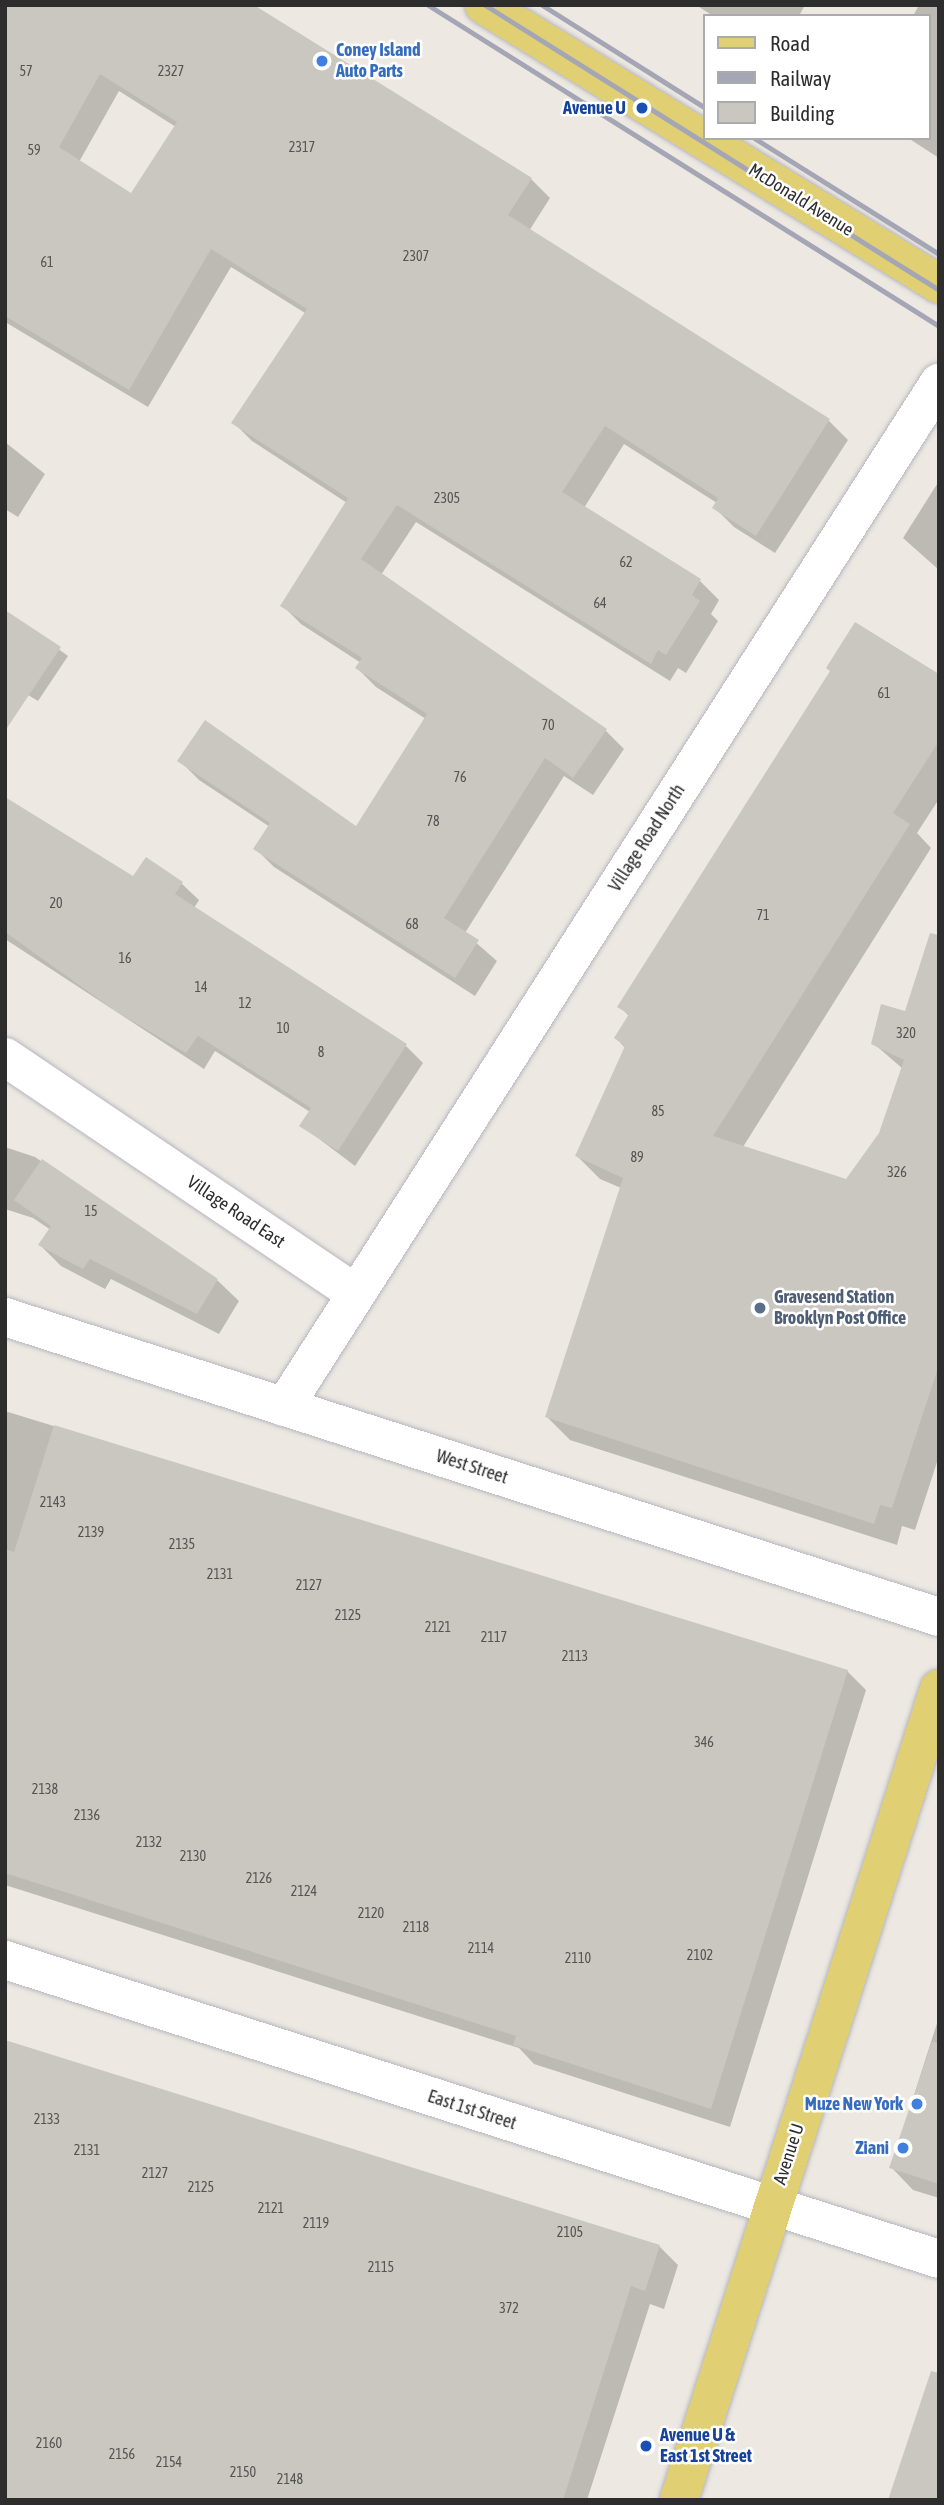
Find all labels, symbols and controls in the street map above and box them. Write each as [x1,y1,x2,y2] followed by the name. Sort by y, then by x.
[702,14,930,140] legend
[770,31,810,55] text: Road
[336,40,421,82] place label: Coney Island Auto Parts
[314,53,330,69] marker: Coney Island Auto Parts
[19,63,33,79] house number: 57
[158,63,184,79] house number: 2327
[770,66,831,90] text: Railway
[563,97,626,119] place label: Avenue U
[632,98,652,118] marker: Avenue U
[770,101,834,125] text: Building
[289,139,315,155] house number: 2317
[27,142,41,158] house number: 59
[744,159,858,241] street label: McDonald Avenue
[403,248,429,264] house number: 2307
[40,254,54,270] house number: 61
[434,490,460,506] house number: 2305
[619,554,633,570] house number: 62
[593,595,607,611] house number: 64
[877,685,891,701] house number: 61
[541,717,555,733] house number: 70
[453,769,467,785] house number: 76
[604,780,690,896] street label: Village Road North
[426,813,440,829] house number: 78
[49,895,63,911] house number: 20
[756,907,770,923] house number: 71
[405,916,419,932] house number: 68
[118,950,132,966] house number: 16
[194,979,208,995] house number: 14
[238,995,252,1011] house number: 12
[276,1020,290,1036] house number: 10
[896,1025,916,1041] house number: 320
[318,1044,324,1060] house number: 8
[651,1103,665,1119] house number: 85
[630,1149,644,1165] house number: 89
[887,1164,907,1180] house number: 326
[183,1171,289,1253] street label: Village Road East
[84,1203,98,1219] house number: 15
[774,1287,906,1330] place label: Gravesend Station Brooklyn Post Office
[752,1300,768,1316] marker: Gravesend Station Brooklyn Post Office
[433,1445,511,1489] street label: West Street
[40,1494,66,1510] house number: 2143
[78,1524,104,1540] house number: 2139
[169,1536,195,1552] house number: 2135
[207,1566,233,1582] house number: 2131
[296,1577,322,1593] house number: 2127
[335,1607,361,1623] house number: 2125
[425,1619,451,1635] house number: 2121
[481,1629,507,1645] house number: 2117
[562,1648,588,1664] house number: 2113
[694,1734,714,1750] house number: 346
[32,1781,58,1797] house number: 2138
[74,1807,100,1823] house number: 2136
[136,1834,162,1850] house number: 2132
[180,1848,206,1864] house number: 2130
[246,1870,272,1886] house number: 2126
[291,1883,317,1899] house number: 2124
[358,1905,384,1921] house number: 2120
[403,1919,429,1935] house number: 2118
[468,1940,494,1956] house number: 2114
[687,1947,713,1963] house number: 2102
[565,1950,591,1966] house number: 2110
[425,2086,519,2134] street label: East 1st Street
[805,2093,903,2115] place label: Muze New York
[909,2096,925,2112] marker: Muze New York
[34,2111,60,2127] house number: 2133
[769,2121,809,2187] street label: Avenue U
[856,2137,889,2159] place label: Ziani
[895,2140,911,2156] marker: Ziani
[74,2142,100,2158] house number: 2131
[142,2165,168,2181] house number: 2127
[188,2179,214,2195] house number: 2125
[258,2200,284,2216] house number: 2121
[303,2215,329,2231] house number: 2119
[557,2224,583,2240] house number: 2105
[368,2259,394,2275] house number: 2115
[499,2300,519,2316] house number: 372
[660,2425,752,2468] place label: Avenue U & East 1st Street
[36,2435,62,2451] house number: 2160
[638,2438,654,2454] marker: Avenue U & East 1st Street
[109,2446,135,2462] house number: 2156
[156,2454,182,2470] house number: 2154
[230,2464,256,2480] house number: 2150
[277,2471,303,2487] house number: 2148

